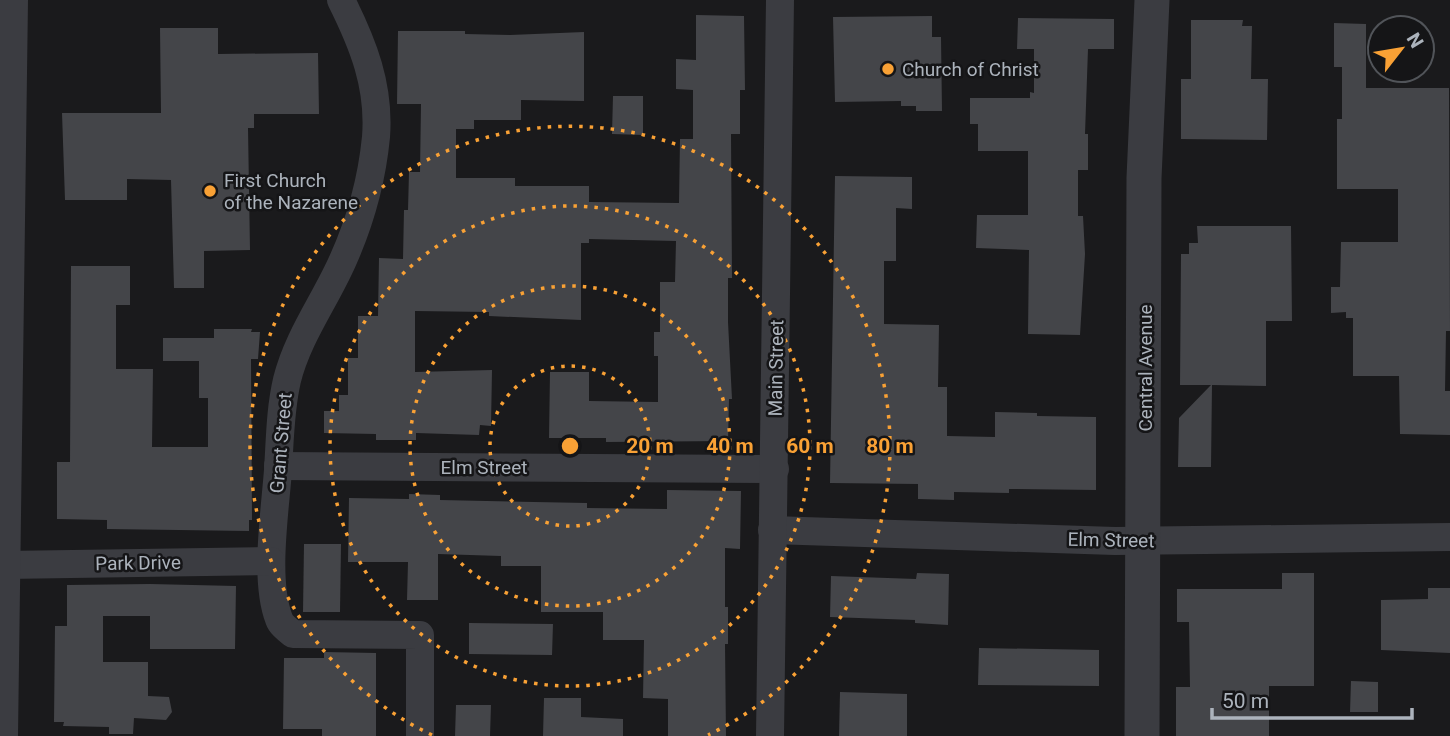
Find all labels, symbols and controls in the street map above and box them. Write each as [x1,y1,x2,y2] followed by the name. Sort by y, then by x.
[1366,14,1436,84] north arrow
[1402,29,1428,52] text: N
[902,58,1039,81] place label: Church of Christ
[880,61,896,77] marker: Church of Christ
[224,169,358,214] place label: First Church of the Nazarene
[202,183,218,199] marker: First Church of the Nazarene
[1134,304,1157,432] street label: Central Avenue
[764,319,788,417] street label: Main Street
[265,392,297,494] street label: Grant Street
[558,434,582,458] centre of rings
[626,434,674,458] text: 20 m
[706,434,754,458] text: 40 m
[786,434,834,458] text: 60 m
[866,434,914,458] text: 80 m
[441,456,527,479] street label: Elm Street
[1067,528,1155,552] street label: Elm Street
[95,551,181,575] street label: Park Drive
[1212,676,1412,720] scale bar
[1222,689,1269,713] text: 50 m

